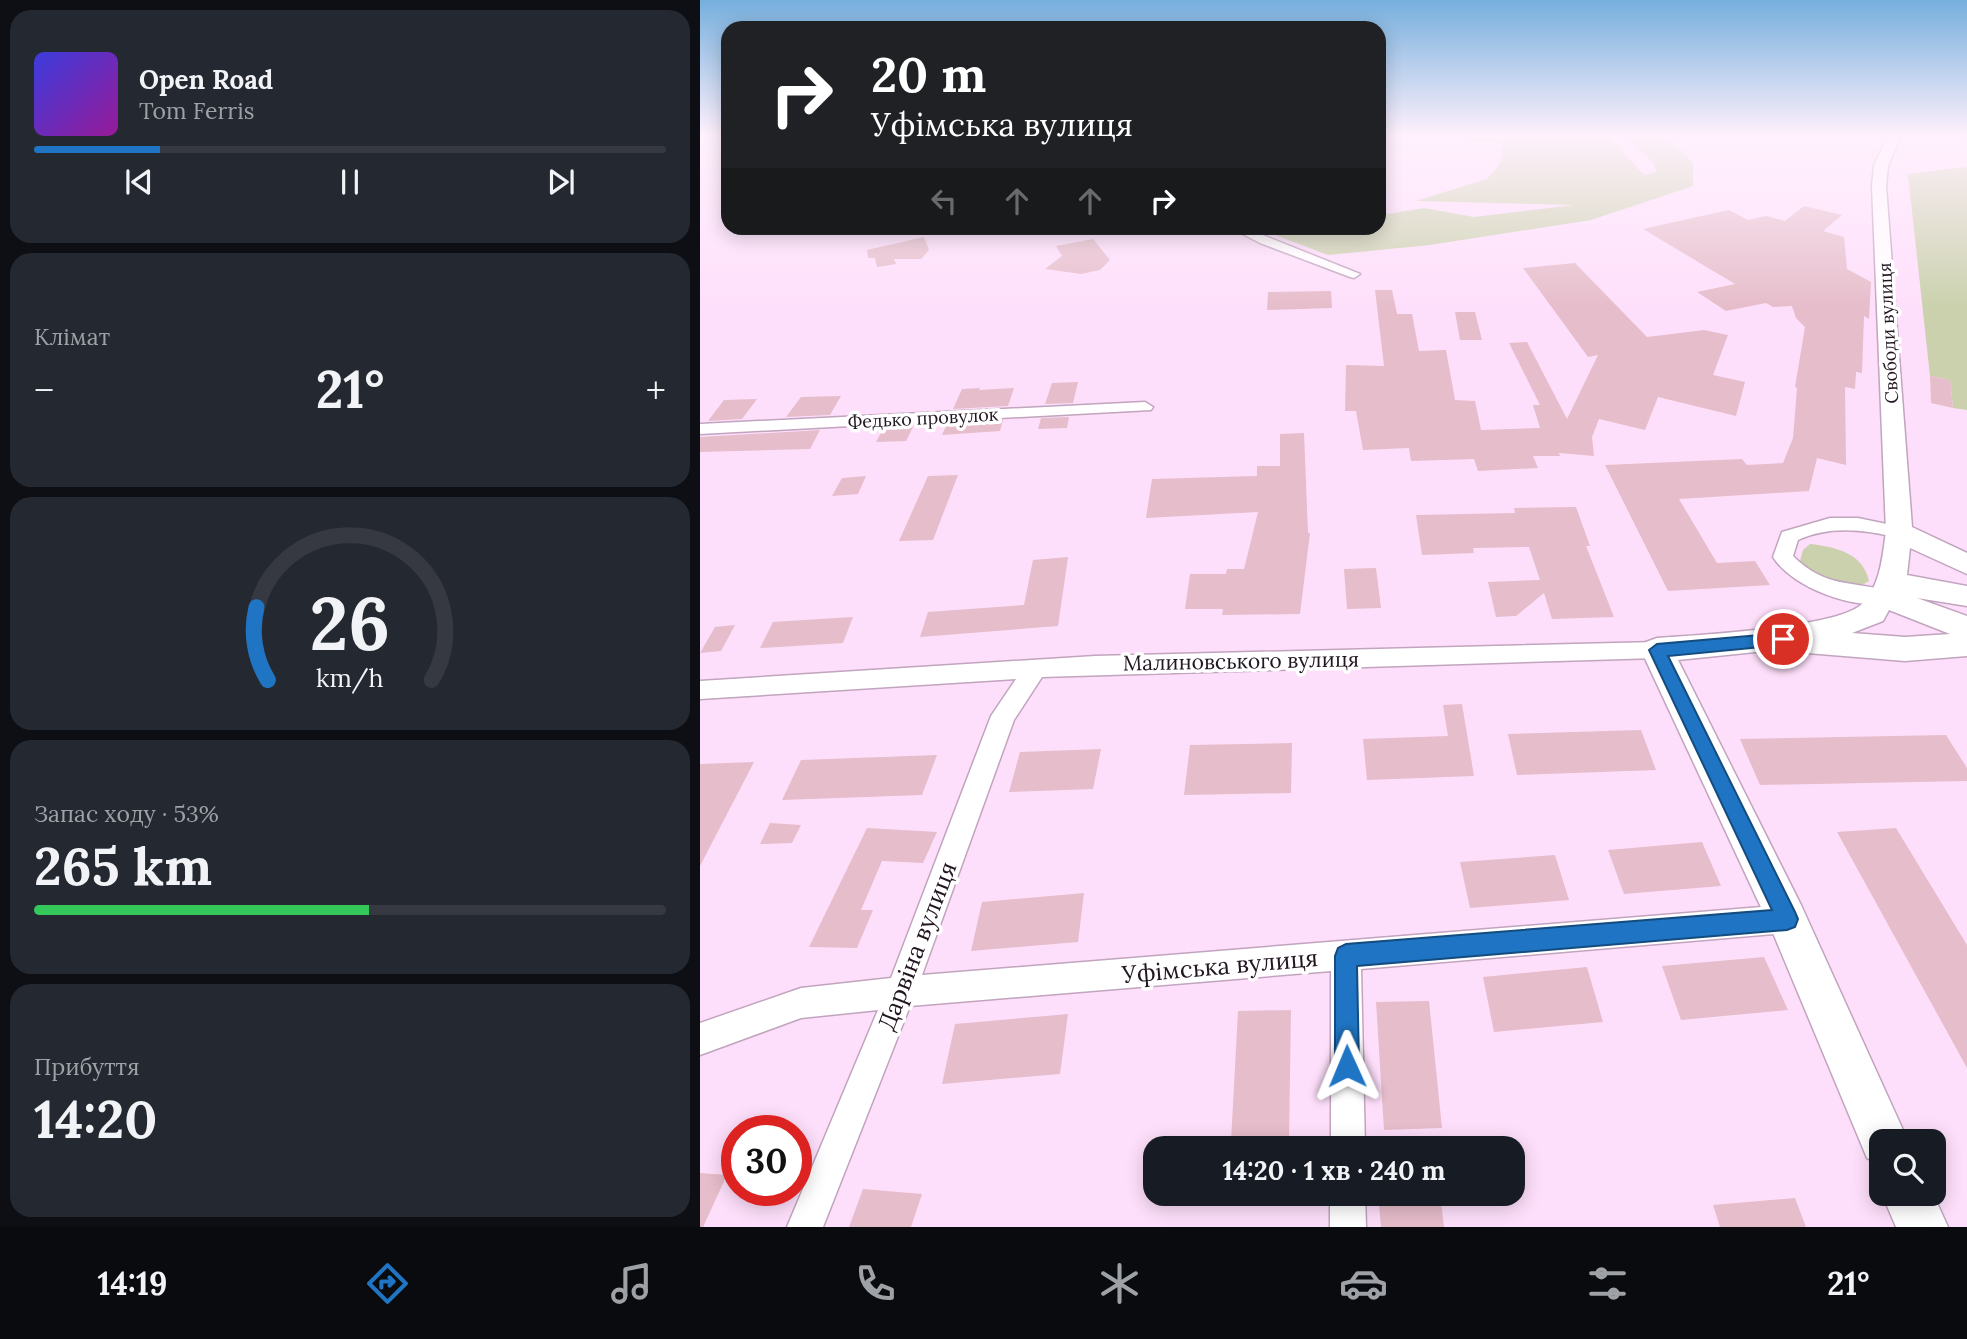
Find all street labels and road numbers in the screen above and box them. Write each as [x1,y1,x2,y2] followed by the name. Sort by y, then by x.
[1873,262,1903,404] street label: Свободи вулиця
[847,403,999,433] street label: Федько провулок
[1123,645,1359,677] street label: Малиновського вулиця
[871,857,963,1035] street label: Дарвіна вулиця
[1120,942,1319,990] street label: Уфімська вулиця

